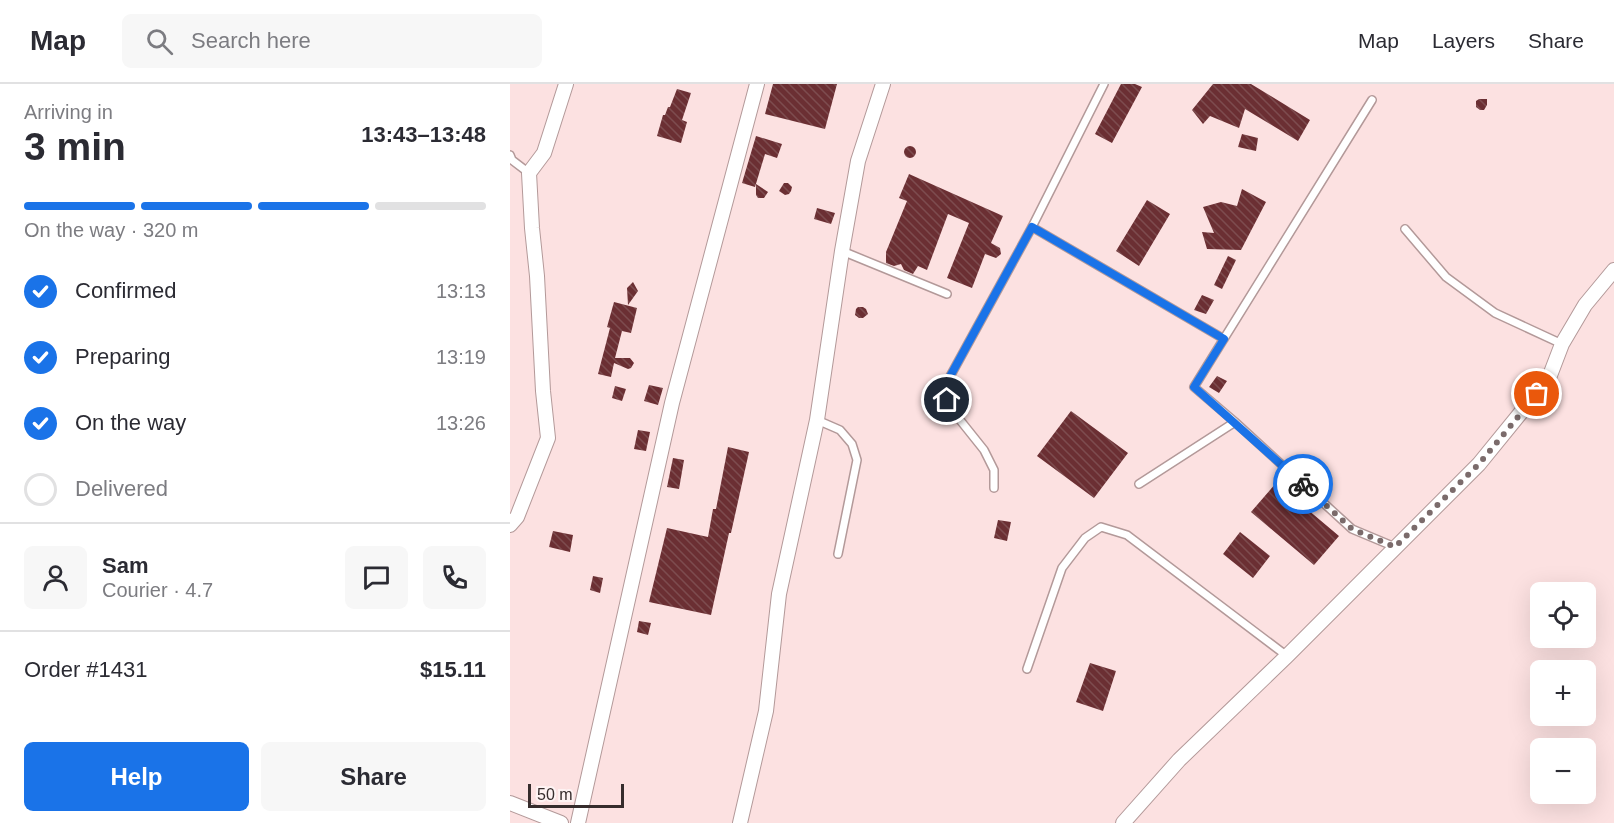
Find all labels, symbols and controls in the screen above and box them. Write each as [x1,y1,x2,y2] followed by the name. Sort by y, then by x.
[122,14,542,68] search box
[30,25,86,56] text: Map
[143,25,176,58] icon: search
[191,28,311,53] text: Search here
[1358,29,1399,52] text: Map
[1432,29,1495,52] text: Layers
[1528,29,1584,52] text: Share
[24,101,113,123] text: Arriving in
[361,122,486,147] text: 13:43–13:48
[24,125,126,168] text: 3 min
[24,219,199,241] text: On the way · 320 m
[24,275,57,308] icon: check
[75,278,176,303] text: Confirmed
[436,280,486,302] text: 13:13
[24,341,57,374] icon: check
[75,344,170,369] text: Preparing
[436,346,486,368] text: 13:19
[1511,368,1562,419] pin
[921,374,972,425] pin
[1520,377,1553,410] icon: bag
[930,383,963,416] icon: home
[24,407,57,440] icon: check
[75,410,186,435] text: On the way
[436,412,486,434] text: 13:26
[1273,454,1333,514] courier
[1287,468,1320,501] icon: bike
[75,476,168,501] text: Delivered
[24,546,87,609] button: person
[345,546,408,609] button: chat
[423,546,486,609] button: phone
[102,553,148,578] text: Sam
[102,579,213,601] text: Courier · 4.7
[1530,582,1596,804] map controls
[1530,582,1596,648] button: locate
[24,657,148,682] text: Order #1431
[420,657,486,682] text: $15.11
[1530,660,1596,726] button: +
[1530,738,1596,804] button: −
[24,742,249,811] button: Help
[261,742,486,811] button: Share
[528,781,624,808] scale bar
[537,786,573,803] text: 50 m

